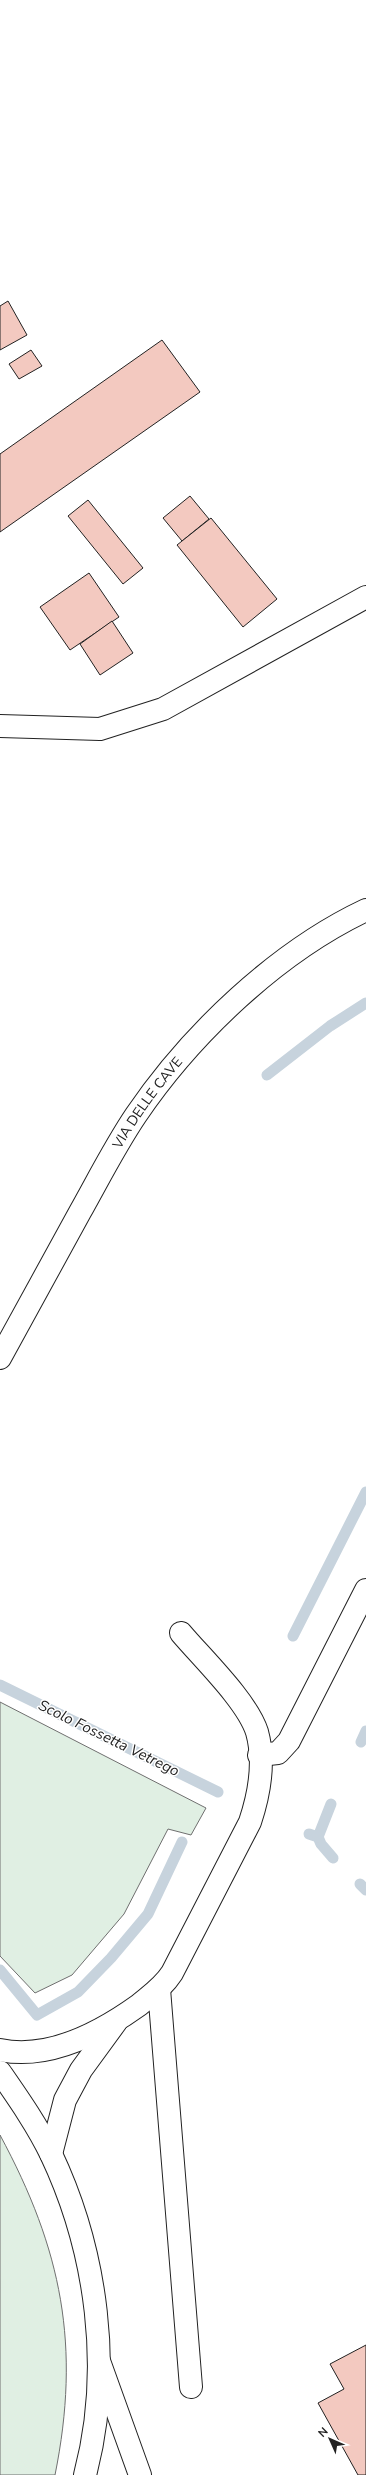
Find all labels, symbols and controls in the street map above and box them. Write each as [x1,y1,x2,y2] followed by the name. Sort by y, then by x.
[108,1053,187,1153] street label: VIA DELLE CAVE
[35,1695,183,1781] water label: Scolo Fossetta Vetrego
[310,2419,350,2459] north arrow
[315,2424,331,2440] text: N

